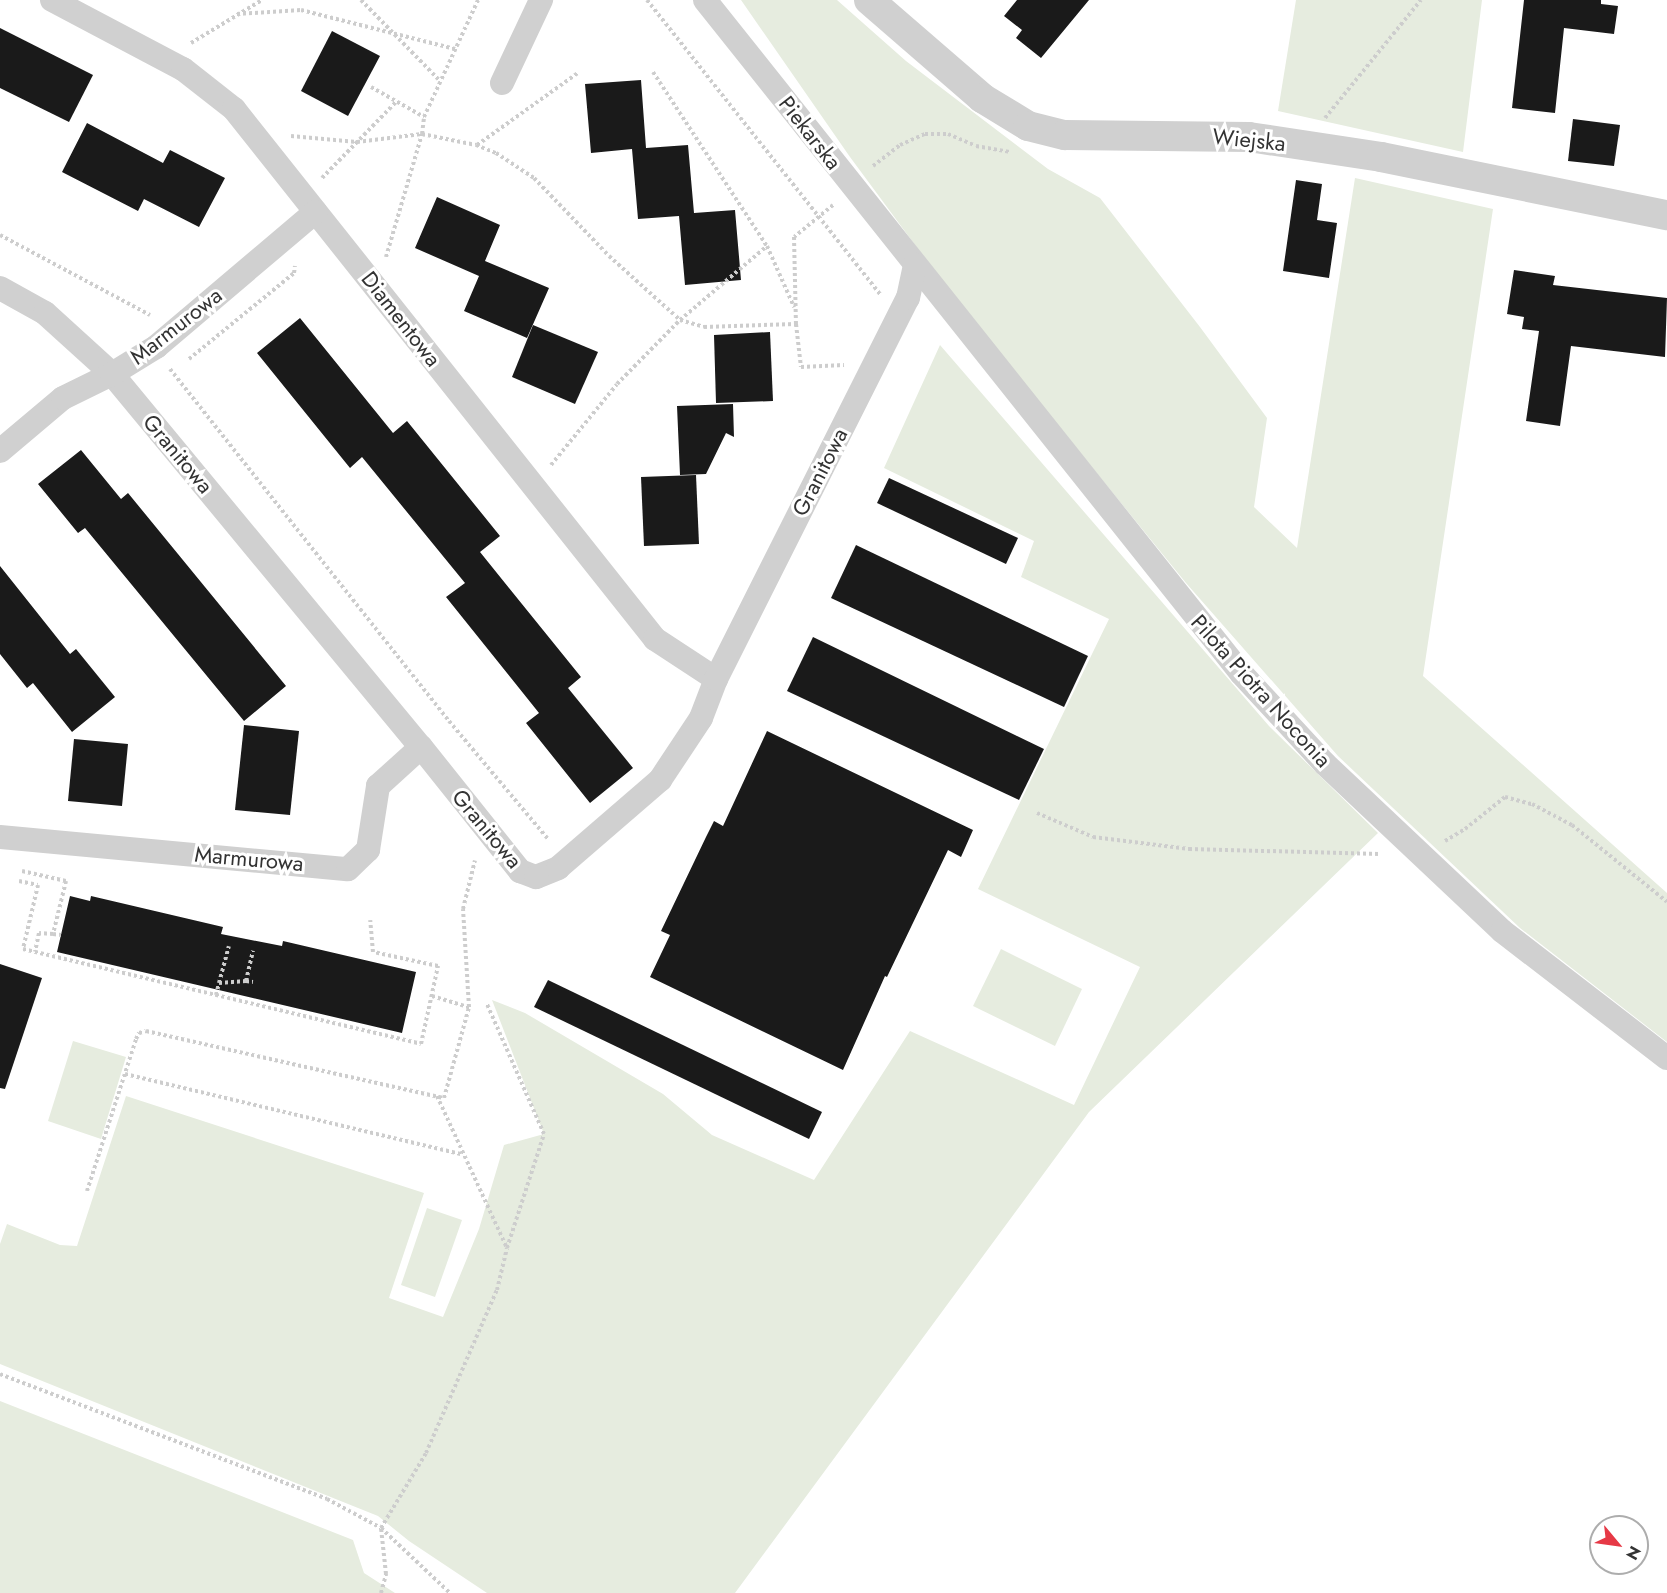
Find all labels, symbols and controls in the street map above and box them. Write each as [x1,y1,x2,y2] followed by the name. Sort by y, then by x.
[773,91,847,175] street label: Piekarska
[1211,123,1287,157] street label: Wiejska
[356,266,446,372] street label: Diamentowa
[125,282,227,370] street label: Marmurowa
[137,409,219,499] street label: Granitowa
[787,424,853,520] street label: Granitowa
[1185,609,1337,773] street label: Pilota Piotra Noconia
[446,784,528,874] street label: Granitowa
[194,841,304,877] street label: Marmurowa
[1589,1515,1649,1575] north arrow
[1620,1542,1647,1564] text: N

